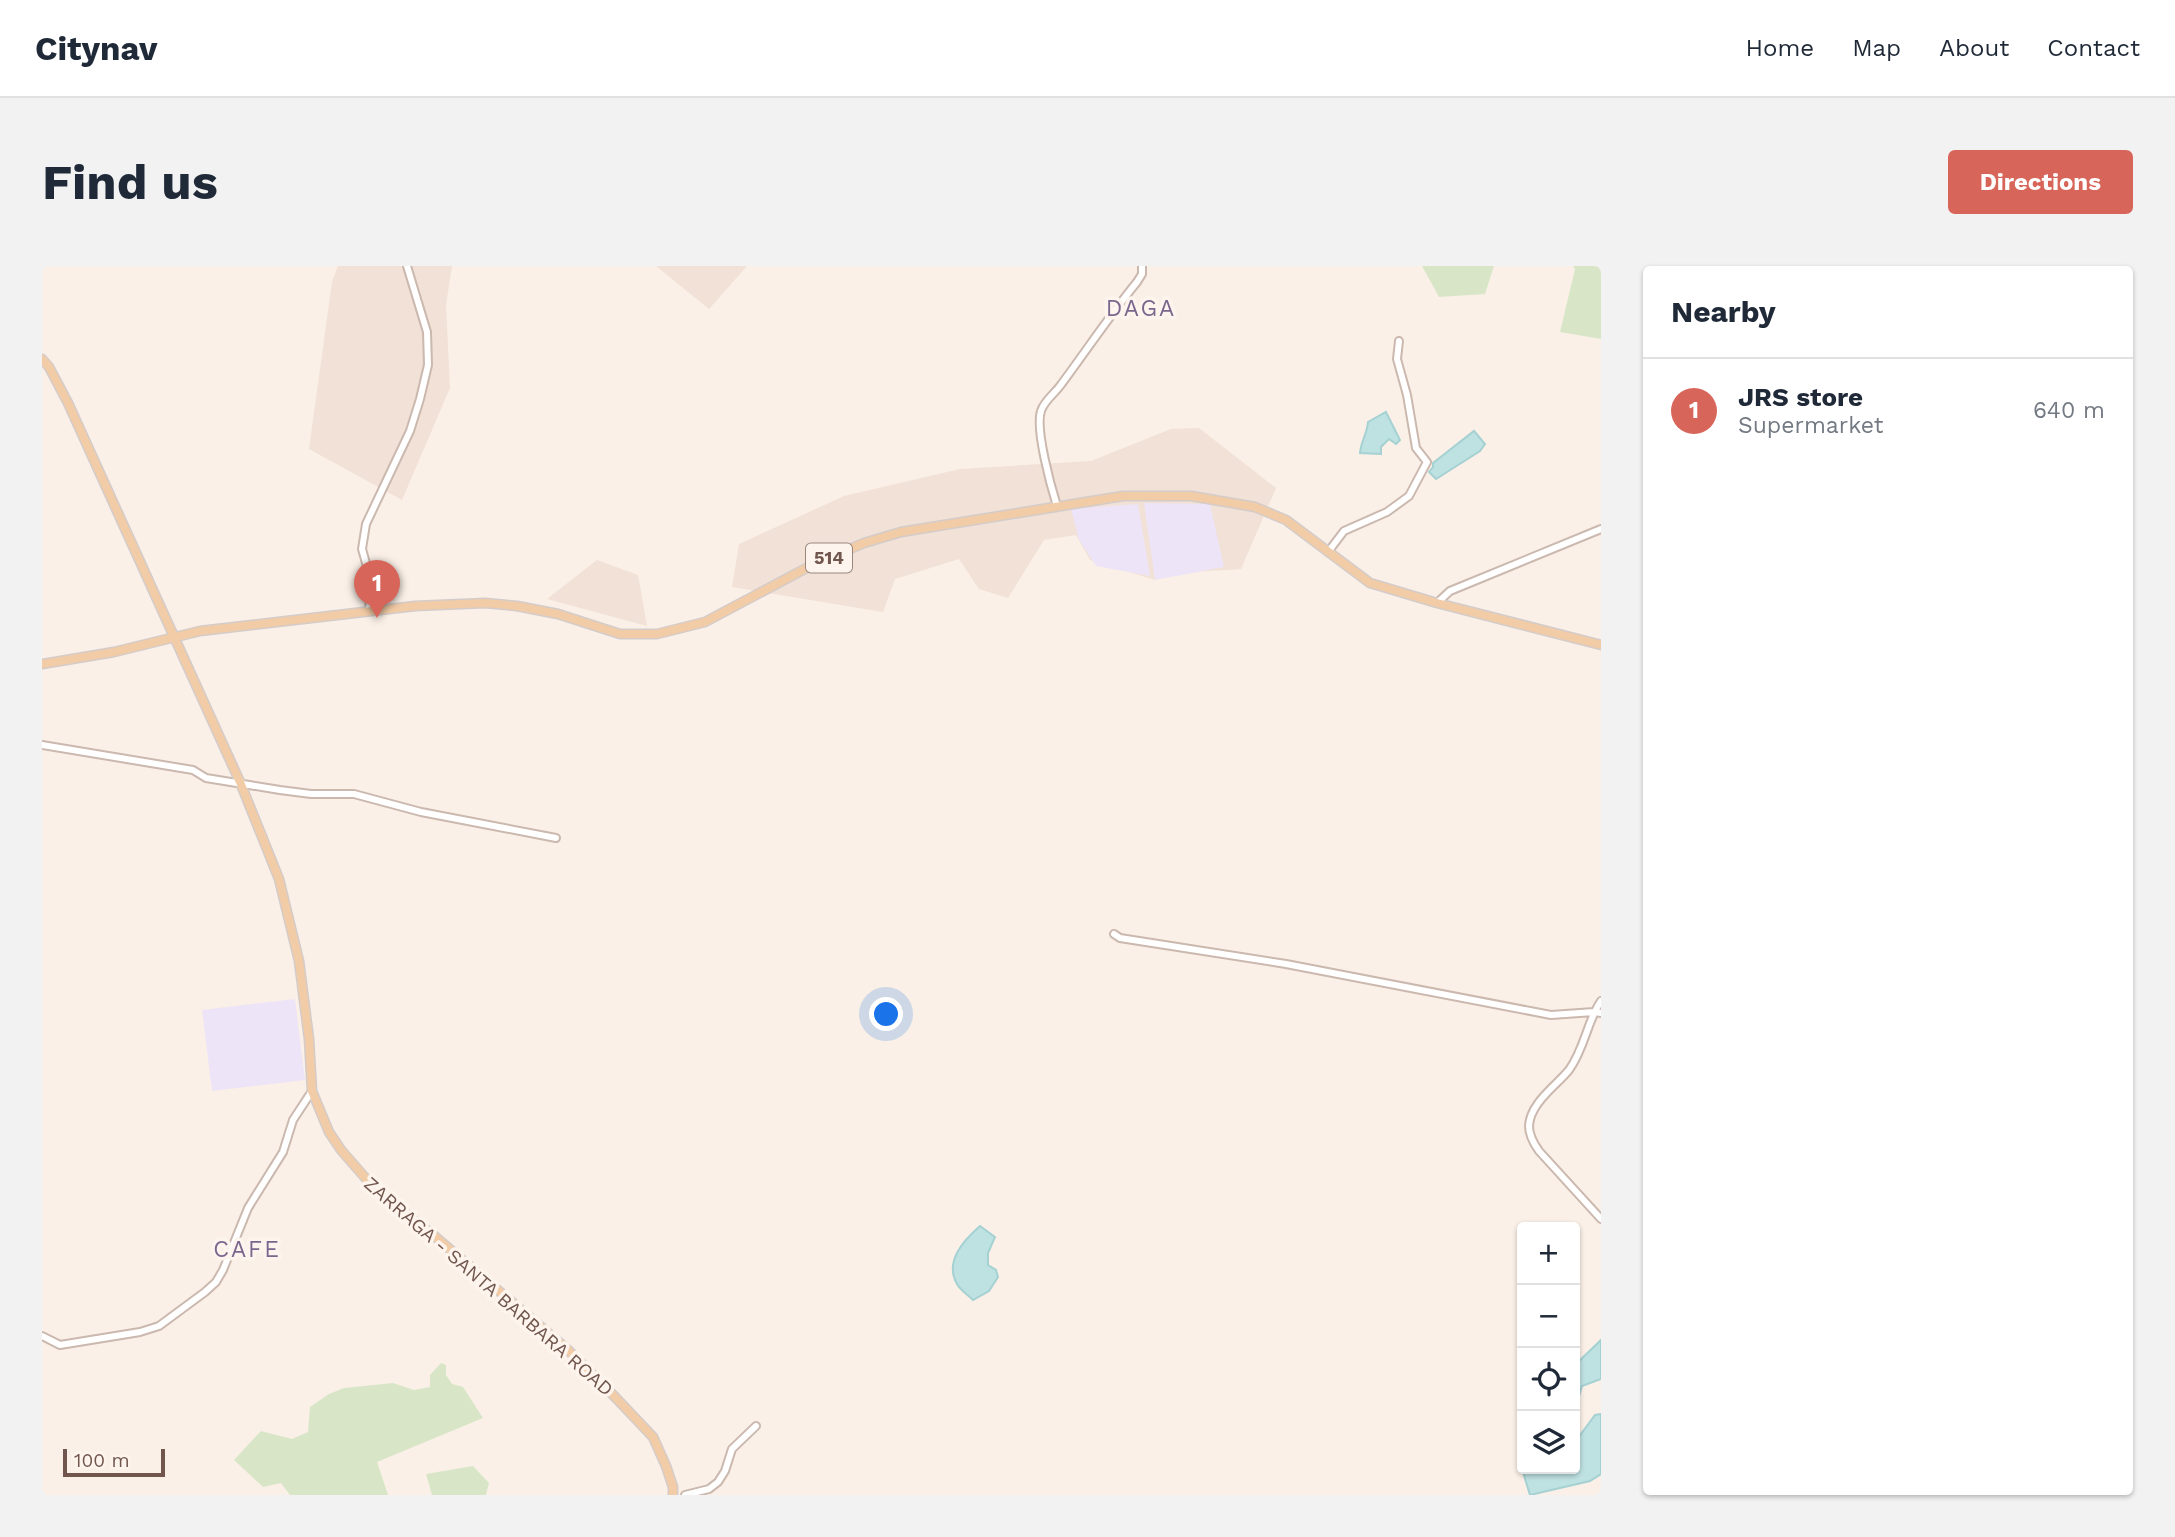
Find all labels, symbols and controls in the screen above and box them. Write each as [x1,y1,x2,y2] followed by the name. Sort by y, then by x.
[35,29,157,68] text: Citynav
[1746,34,1814,62] text: Home
[1852,34,1901,62] text: Map
[1939,34,2009,62] text: About
[2047,34,2140,62] text: Contact
[1948,150,2133,214] button: Directions
[42,153,218,211] text: Find us
[1671,294,1776,329] text: Nearby
[1106,295,1176,322] district label: DAGA
[1738,382,1863,412] text: JRS store
[1689,397,1699,424] text: 1
[2033,397,2105,424] text: 640 m
[1738,412,1883,439] text: Supermarket
[806,544,852,572] road number: 514
[354,560,400,618] pin: 1
[869,997,903,1031] your location
[360,1172,618,1401] street label: ZARRAGA - SANTA BARBARA ROAD
[1517,1222,1580,1474] map controls
[1517,1222,1580,1285] button: +
[213,1236,281,1263] district label: CAFE
[1517,1285,1580,1348] button: −
[1517,1348,1580,1411] button: locate
[1517,1411,1580,1474] button: layers
[63,1446,164,1478] scale bar
[74,1449,130,1472] text: 100 m

